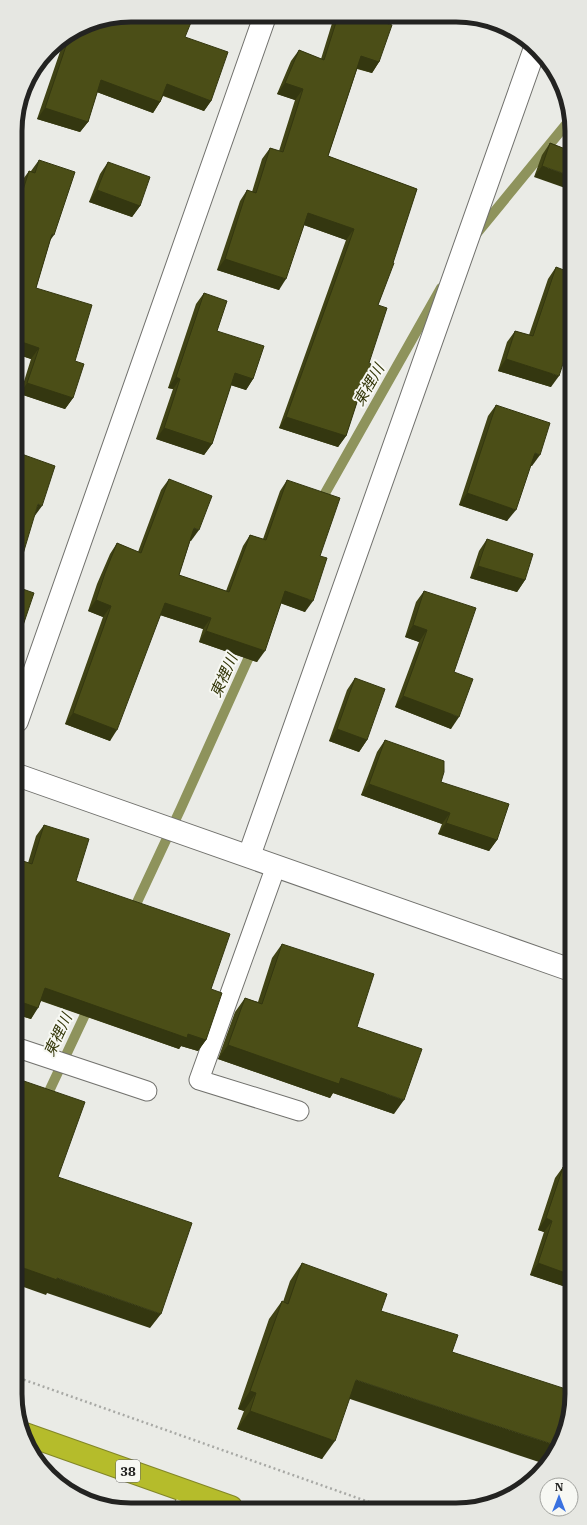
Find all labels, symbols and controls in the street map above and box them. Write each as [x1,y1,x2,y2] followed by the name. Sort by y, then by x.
[349,359,389,409] water label: 東裡川
[206,650,242,700] water label: 東裡川
[39,1009,77,1059] water label: 東裡川
[116,1460,140,1482] road number: 38
[539,1477,579,1517] north arrow
[555,1480,564,1494] text: N

